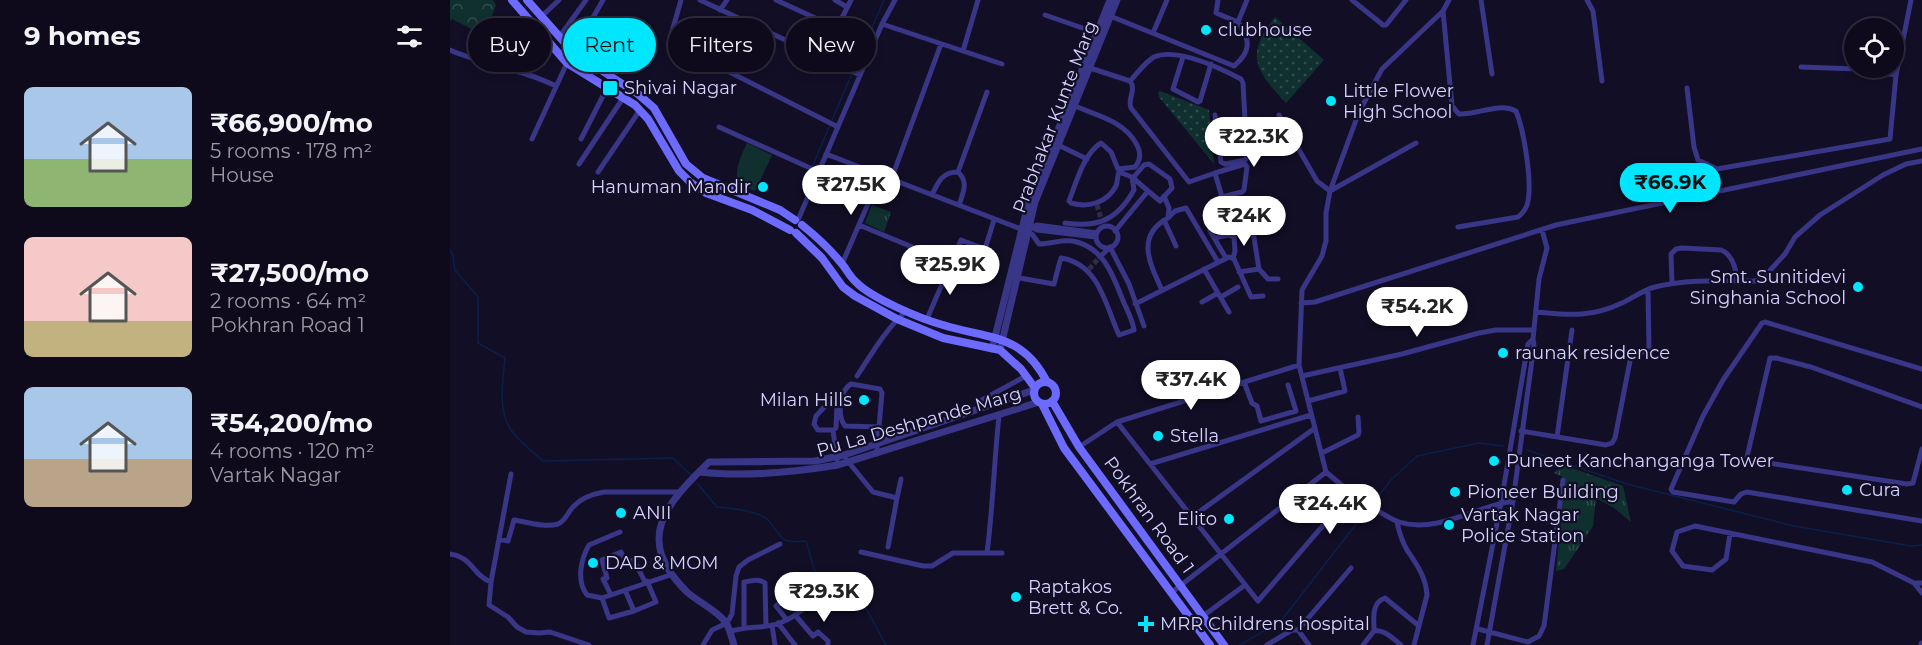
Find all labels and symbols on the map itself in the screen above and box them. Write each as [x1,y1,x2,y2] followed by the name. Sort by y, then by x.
[1008,18,1102,216] street label: Prabhakar Kunte Marg
[1218,19,1312,41] place label: clubhouse
[1199,23,1213,37] marker: clubhouse
[624,77,737,99] place label: Shivai Nagar
[601,79,619,97] marker: Shivai Nagar
[1343,80,1454,123] place label: Little Flower High School
[1324,94,1338,108] marker: Little Flower High School
[1205,117,1303,168] pin: ₹22.3K
[1621,163,1719,214] pin: ₹66.9K
[802,165,900,216] pin: ₹27.5K
[591,176,751,198] place label: Hanuman Mandir
[756,180,770,194] marker: Hanuman Mandir
[1208,196,1280,247] pin: ₹24K
[901,245,999,296] pin: ₹25.9K
[1690,266,1846,309] place label: Smt. Sunitidevi Singhania School
[1851,280,1865,294] marker: Smt. Sunitidevi Singhania School
[1368,287,1466,338] pin: ₹54.2K
[1515,342,1670,364] place label: raunak residence
[1496,346,1510,360] marker: raunak residence
[1142,360,1240,411] pin: ₹37.4K
[814,382,1024,462] street label: Pu La Deshpande Marg
[760,389,852,411] place label: Milan Hills
[857,393,871,407] marker: Milan Hills
[1170,425,1219,447] place label: Stella
[1151,429,1165,443] marker: Stella
[1506,450,1774,472] place label: Puneet Kanchanganga Tower
[1099,452,1199,578] street label: Pokhran Road 1
[1487,454,1501,468] marker: Puneet Kanchanganga Tower
[1859,479,1901,501] place label: Cura
[1467,481,1619,503] place label: Pioneer Building
[1840,483,1854,497] marker: Cura
[1281,484,1379,535] pin: ₹24.4K
[1448,485,1462,499] marker: Pioneer Building
[633,502,671,524] place label: ANII
[1461,504,1584,547] place label: Vartak Nagar Police Station
[614,506,628,520] marker: ANII
[1177,508,1217,530] place label: Elito
[1222,512,1236,526] marker: Elito
[1442,518,1456,532] marker: Vartak Nagar Police Station
[605,552,718,574] place label: DAD & MOM
[586,556,600,570] marker: DAD & MOM
[775,572,873,623] pin: ₹29.3K
[1028,576,1122,619] place label: Raptakos Brett & Co.
[1009,590,1023,604] marker: Raptakos Brett & Co.
[1160,613,1370,635] place label: MRR Childrens hospital
[1137,615,1155,633] marker: MRR Childrens hospital

